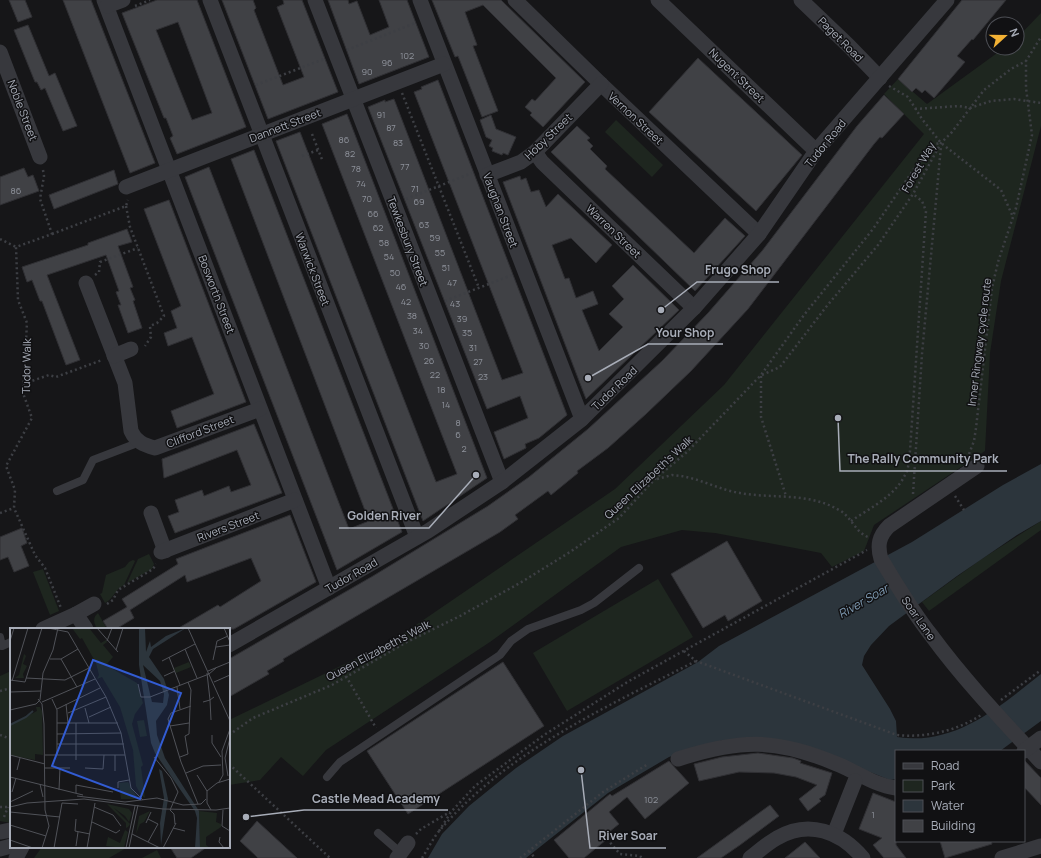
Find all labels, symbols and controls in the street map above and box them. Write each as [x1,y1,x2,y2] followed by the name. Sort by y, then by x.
[815,13,867,65] street label: Paget Road
[985,16,1025,56] north arrow
[1006,26,1023,39] text: N
[706,44,768,106] street label: Nugent Street
[400,49,414,62] house number: 102
[381,56,393,69] house number: 96
[361,65,373,78] house number: 90
[5,77,41,143] street label: Noble Street
[605,89,667,147] street label: Vernon Street
[247,104,323,146] street label: Dannett Street
[376,108,386,121] house number: 91
[521,110,575,162] street label: Hoby Street
[801,116,849,170] street label: Tudor Road
[386,121,396,134] house number: 87
[339,133,350,146] house number: 86
[393,136,403,149] house number: 83
[898,139,939,195] street label: Forest Way
[345,147,355,160] house number: 82
[400,160,410,173] house number: 77
[351,162,361,175] house number: 78
[480,170,522,250] street label: Vaughan Street
[356,177,366,190] house number: 74
[411,182,419,195] house number: 71
[11,184,22,197] house number: 86
[362,192,372,205] house number: 70
[384,194,432,288] street label: Tewkesbury Street
[413,195,425,208] house number: 69
[583,201,645,261] street label: Warren Street
[367,207,379,220] house number: 66
[419,218,429,231] house number: 63
[373,221,383,234] house number: 62
[292,230,334,308] street label: Warwick Street
[430,231,440,244] house number: 59
[379,236,389,249] house number: 58
[435,246,445,259] house number: 55
[384,250,394,263] house number: 54
[195,253,239,335] street label: Bosworth Street
[697,258,779,282] callout: Frugo Shop
[442,261,450,274] house number: 51
[705,261,771,278] text: Frugo Shop
[390,266,400,279] house number: 50
[447,276,457,289] house number: 47
[964,277,994,407] street label: Inner Ringway cycle route
[396,280,407,293] house number: 46
[401,295,411,308] house number: 42
[450,297,460,310] house number: 43
[407,309,417,322] house number: 38
[457,312,467,325] house number: 39
[648,320,723,344] callout: Your Shop
[413,324,423,337] house number: 34
[656,324,714,341] text: Your Shop
[462,326,472,339] house number: 35
[18,337,34,394] street label: Tudor Walk
[419,339,429,352] house number: 30
[469,341,477,354] house number: 31
[424,354,435,367] house number: 26
[473,355,483,368] house number: 27
[588,363,640,413] street label: Tudor Road
[430,368,440,381] house number: 22
[478,370,488,383] house number: 23
[437,383,445,396] house number: 18
[442,398,450,411] house number: 14
[164,411,236,451] street label: Clifford Street
[455,416,461,429] house number: 8
[455,428,461,441] house number: 6
[600,432,696,522] street label: Queen Elizabeth's Walk
[461,442,467,455] house number: 2
[840,447,1007,471] callout: The Rally Community Park
[847,450,999,467] text: The Rally Community Park
[339,504,429,528] callout: Golden River
[195,507,261,545] street label: Rivers Street
[347,507,421,524] text: Golden River
[322,554,380,596] street label: Tudor Road
[835,579,893,622] water label: River Soar
[898,593,940,643] street label: Soar Lane
[323,616,433,684] street label: Queen Elizabeth's Walk
[10,628,230,848] inset map
[895,750,1025,842] legend
[931,757,959,774] text: Road
[931,777,956,794] text: Park
[304,786,448,810] callout: Castle Mead Academy
[312,790,440,807] text: Castle Mead Academy
[644,793,658,806] house number: 102
[931,797,965,814] text: Water
[871,808,875,821] house number: 1
[931,817,975,834] text: Building
[590,824,666,848] callout: River Soar
[598,827,658,844] text: River Soar

